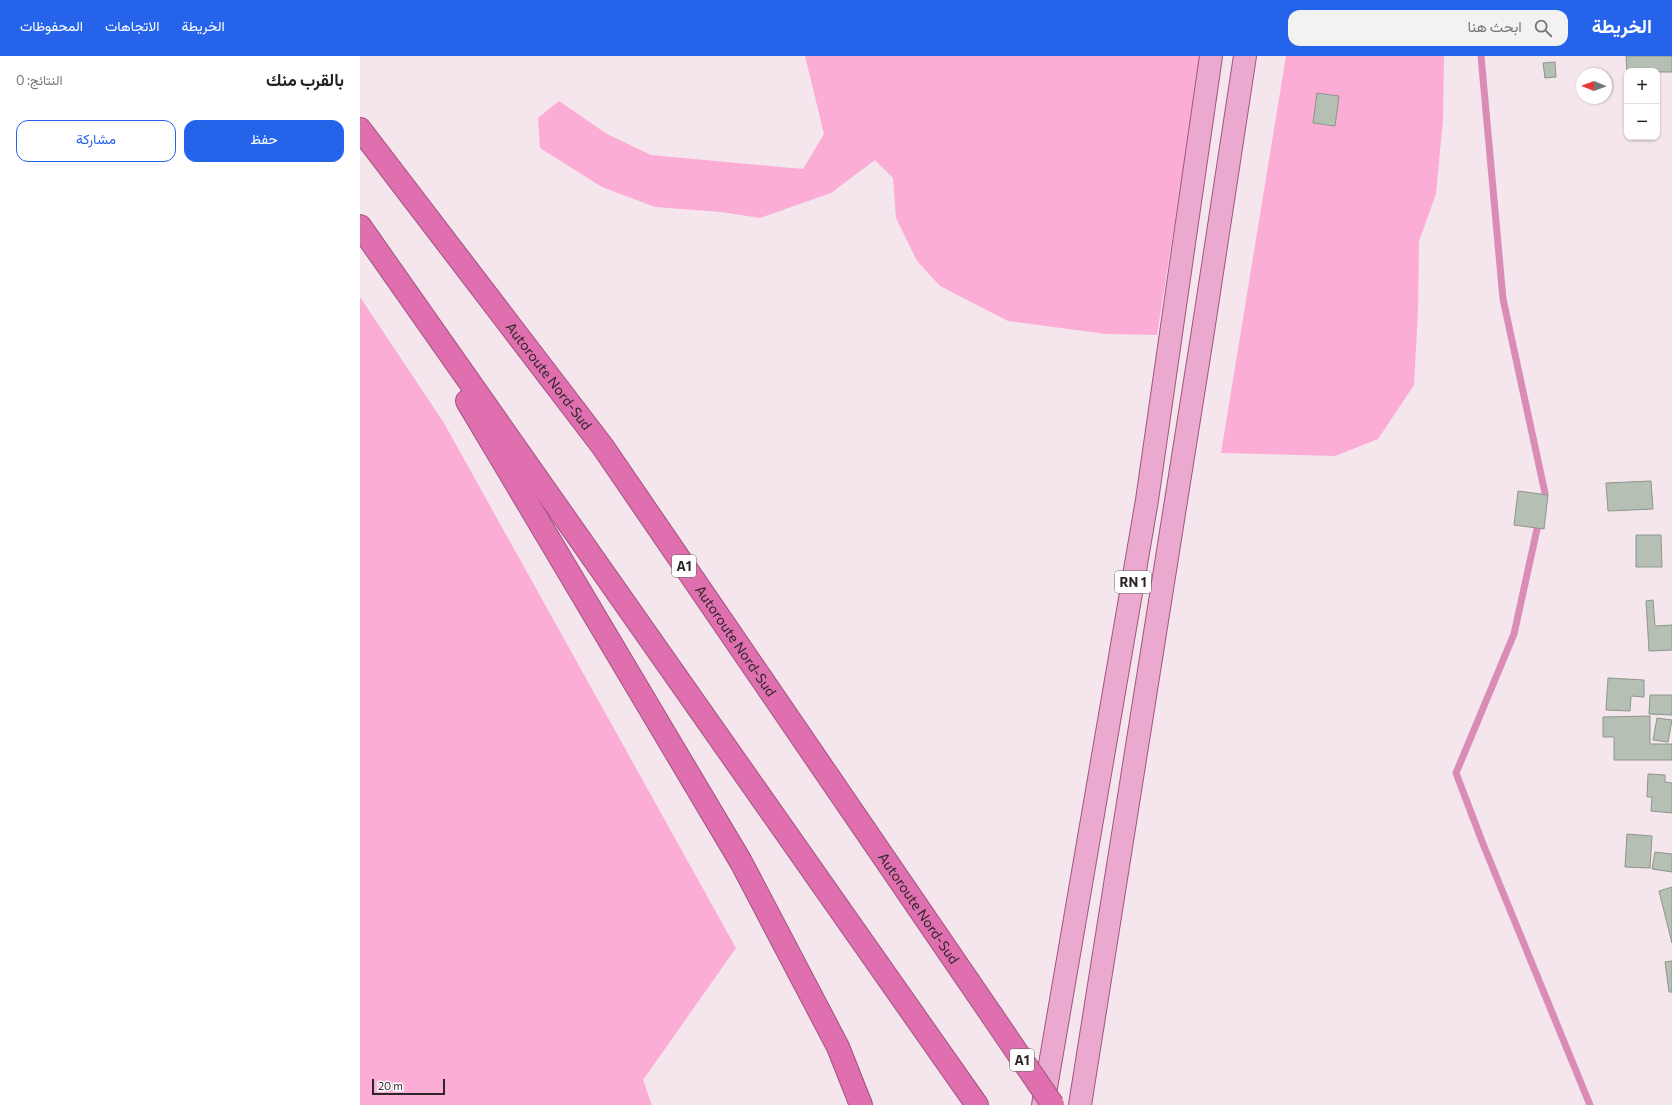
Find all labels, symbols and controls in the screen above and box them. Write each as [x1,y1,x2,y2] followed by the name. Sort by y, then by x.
[1288,10,1568,46] search box
[1592,14,1652,37] text: الخريطة
[20,17,83,34] text: المحفوظات
[105,17,159,34] text: الاتجاهات
[181,17,225,34] text: الخريطة
[1468,17,1522,35] text: ابحث هنا
[1532,17,1554,39] icon: search
[1576,68,1612,104] north arrow
[1624,68,1660,140] map controls
[1624,68,1660,104] button: +
[266,69,344,90] text: بالقرب منك
[16,72,63,88] text: النتائج: 0
[1624,104,1660,140] button: −
[16,120,176,162] button: مشاركة
[184,120,344,162] button: حفظ
[503,319,596,433] street label: Autoroute Nord-Sud
[672,555,696,577] road number: A1
[1115,571,1151,593] road number: RN 1
[692,582,780,699] street label: Autoroute Nord-Sud
[875,849,963,967] street label: Autoroute Nord-Sud
[1010,1049,1034,1071] road number: A1
[372,1077,445,1096] scale bar
[378,1079,403,1092] text: 20 m

